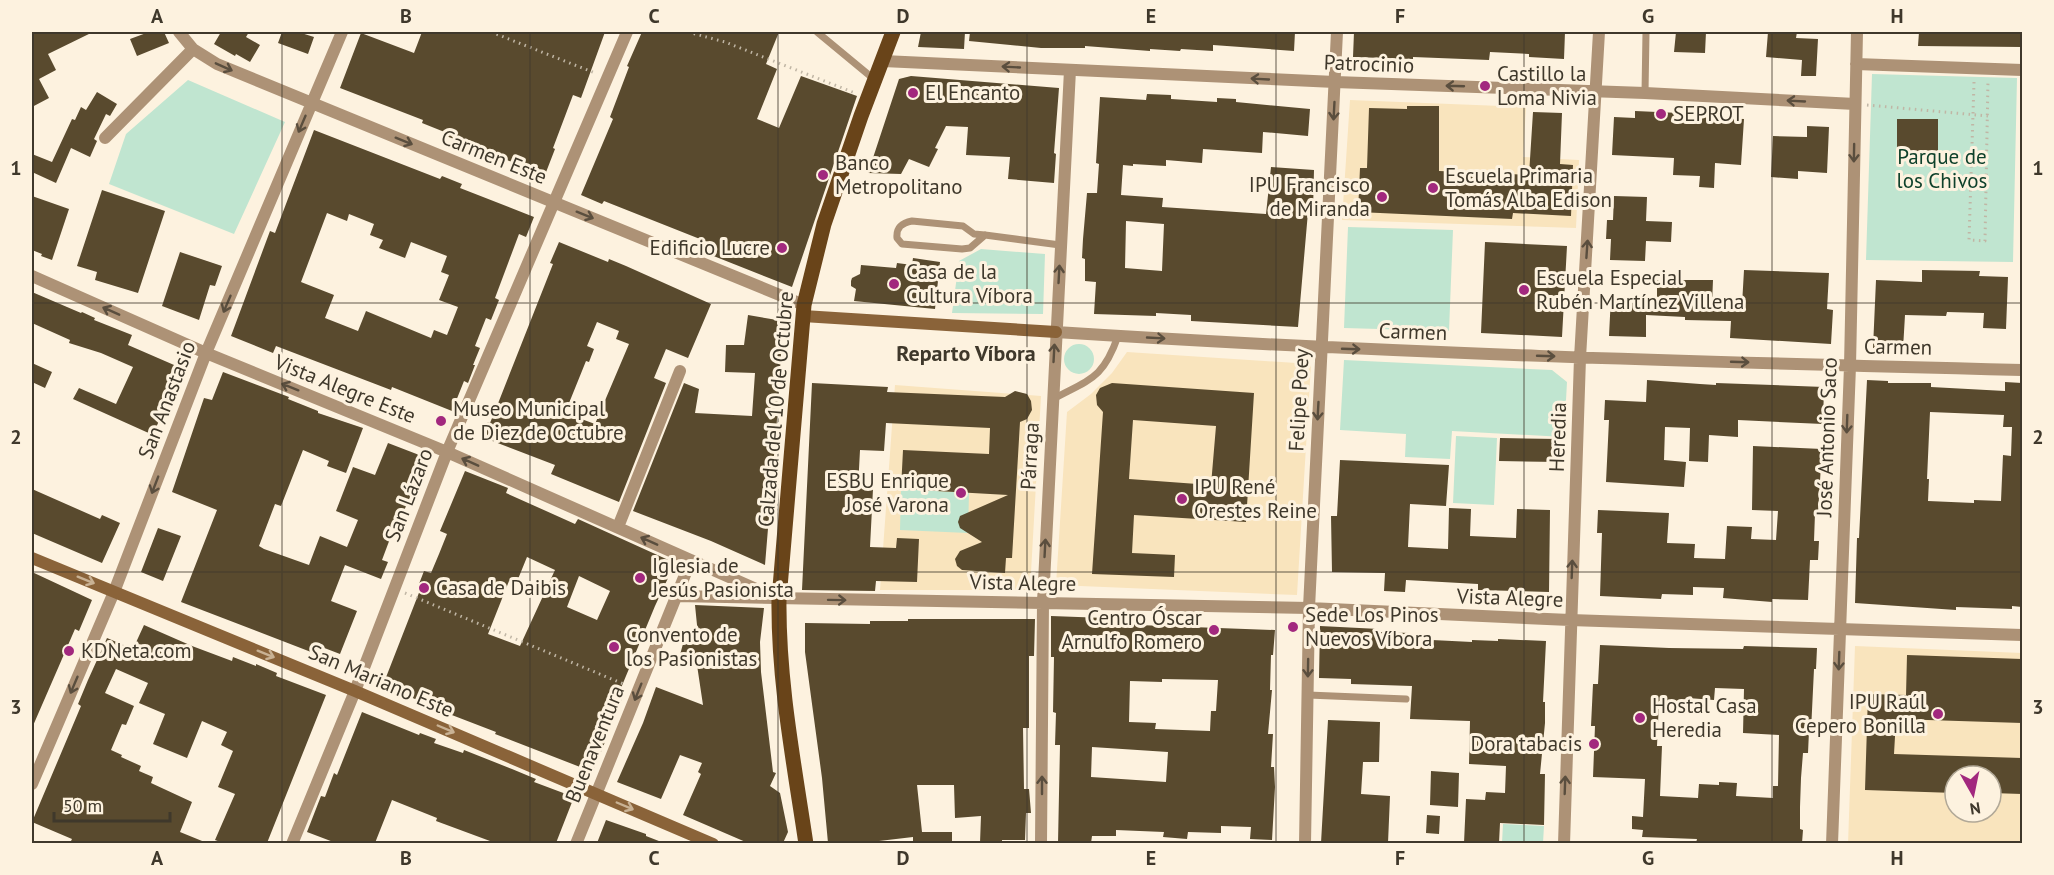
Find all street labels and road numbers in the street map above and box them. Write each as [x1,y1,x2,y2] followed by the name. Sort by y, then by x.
[1323,48,1415,79] street label: Patrocinio
[437,123,551,190] street label: Carmen Este
[752,290,799,528] street label: Calzada del 10 de Octubre
[1378,317,1448,346] street label: Carmen
[1864,332,1932,361] street label: Carmen
[132,337,201,463] street label: San Anastasio
[270,348,420,429] street label: Vista Alegre Este
[1282,348,1315,452] street label: Felipe Poey
[1810,357,1843,518] street label: José Antonio Saco
[1543,402,1572,472] street label: Heredia
[1014,421,1045,491] street label: Párraga
[378,444,439,545] street label: San Lázaro
[968,568,1077,597] street label: Vista Alegre
[1455,582,1564,613] street label: Vista Alegre
[305,638,458,723] street label: San Mariano Este
[559,681,630,806] street label: Buenaventura

